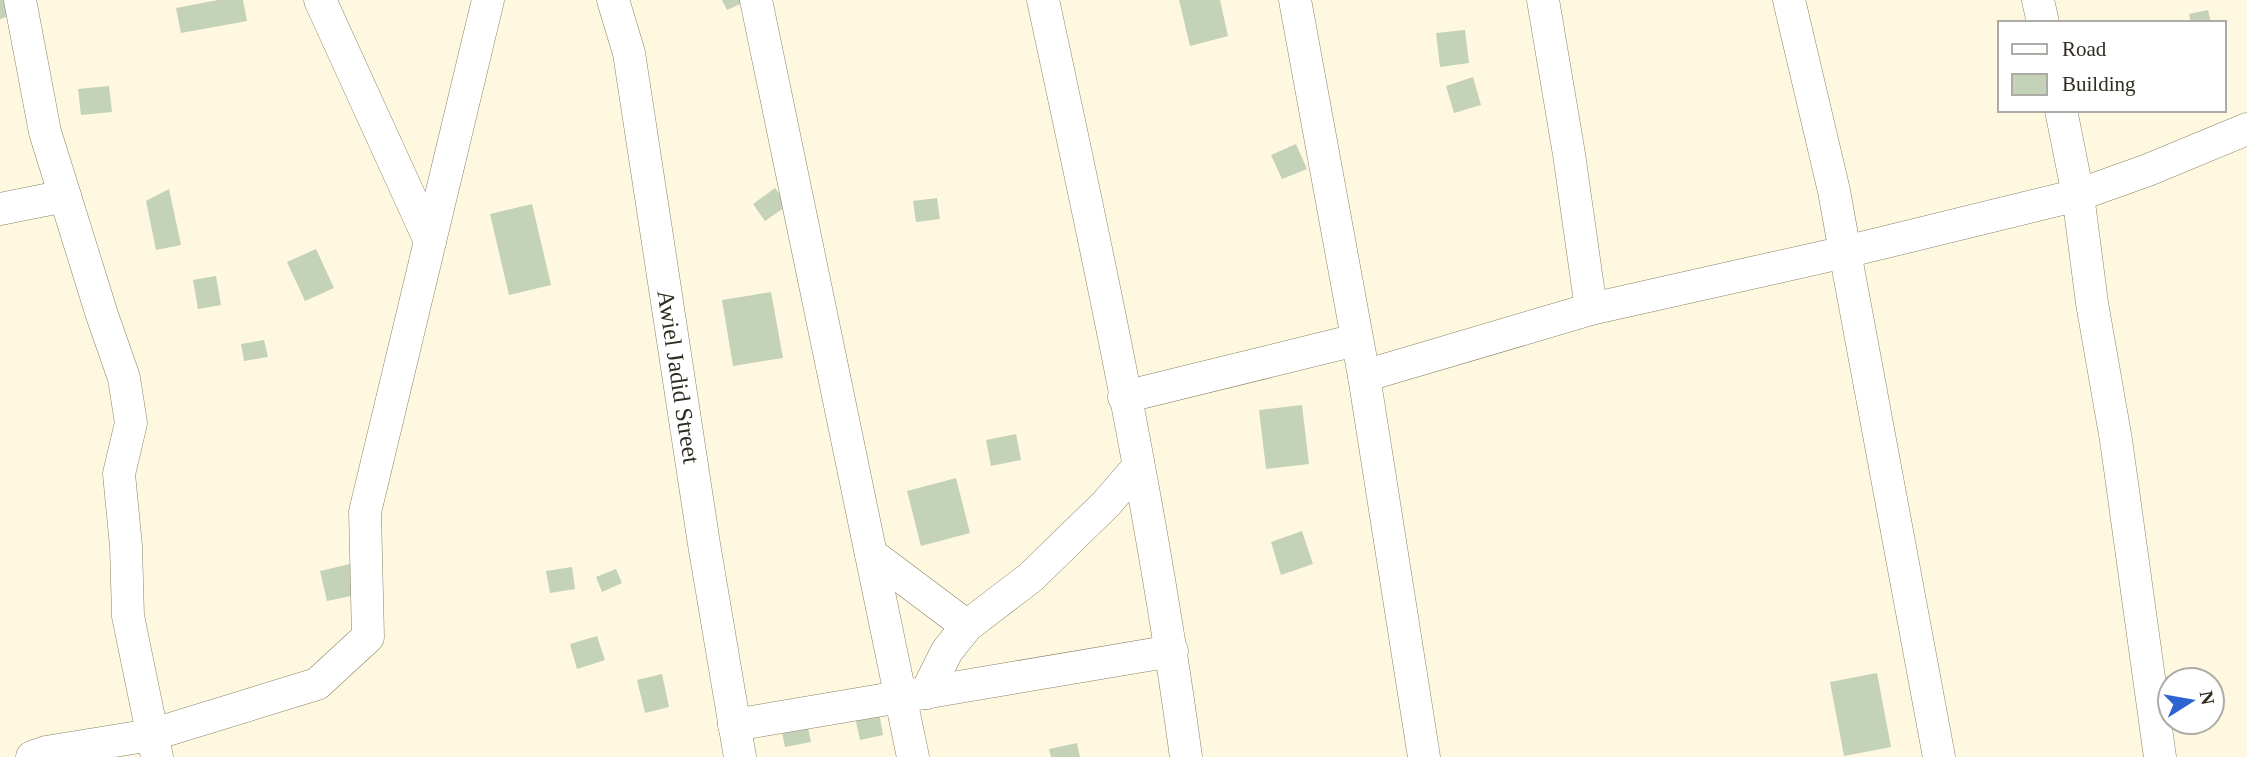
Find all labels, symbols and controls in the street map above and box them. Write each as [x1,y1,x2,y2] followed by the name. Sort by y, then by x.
[1998,21,2226,112] legend
[2062,37,2107,61] text: Road
[2062,72,2136,96] text: Building
[652,288,705,466] street label: Awiel Jadid Street
[2156,666,2226,736] north arrow
[2196,689,2219,707] text: N

